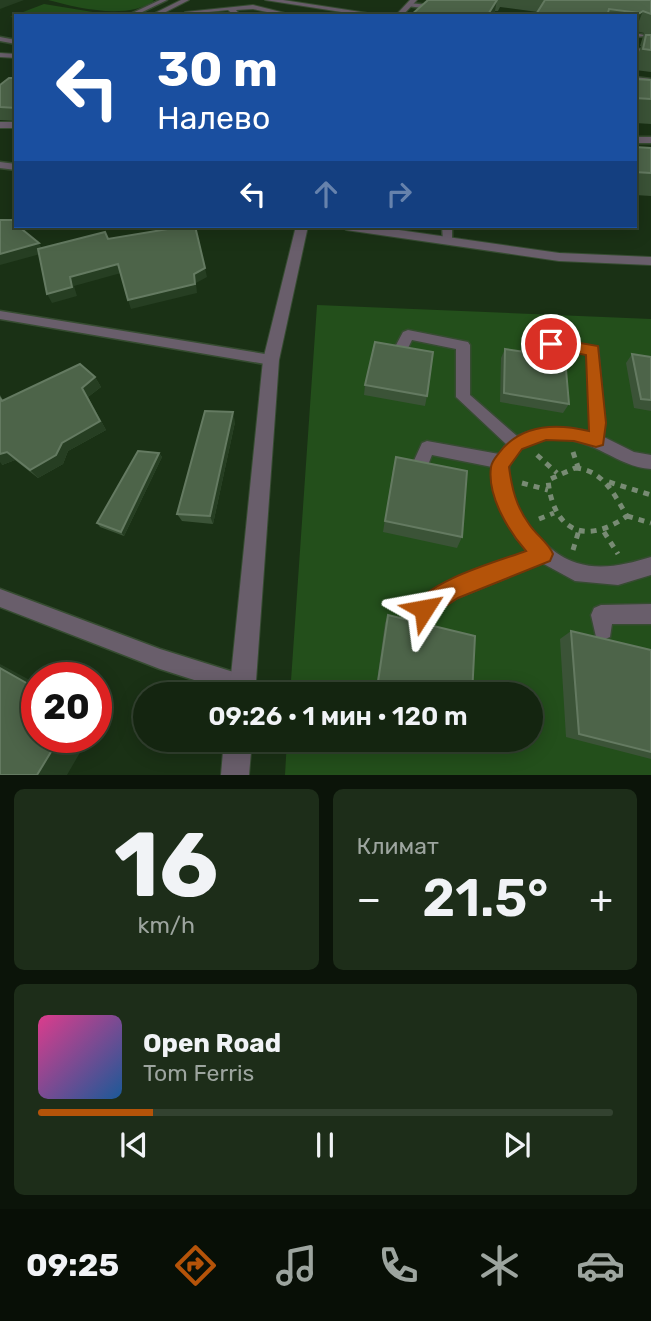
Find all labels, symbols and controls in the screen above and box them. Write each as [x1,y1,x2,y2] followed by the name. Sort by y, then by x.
[157,40,278,98] text: 30 m
[42,42,133,133] icon: left
[157,99,270,137] text: Налево
[234,175,272,213] icon: left
[307,175,345,213] icon: ahead
[380,175,418,213] icon: right
[521,314,581,374] pin
[532,325,570,363] icon: arrive
[387,572,461,646] position arrow
[21,662,112,753] speed limit sign: 20
[208,701,468,732] text: 09:26 · 1 мин · 120 m
[114,811,218,919] text: 16
[357,832,439,860] text: Климат
[422,867,548,929] text: 21.5°
[357,876,381,922] text: −
[589,876,613,922] text: +
[138,911,195,939] text: km/h
[143,1028,281,1059] text: Open Road
[143,1059,254,1087] text: Tom Ferris
[115,1126,153,1164] icon: previous
[306,1126,344,1164] icon: pause
[498,1126,536,1164] icon: next
[171,1241,220,1290] icon: directions
[272,1241,321,1290] icon: music
[374,1241,423,1290] icon: phone
[475,1241,524,1290] icon: climate
[576,1241,625,1290] icon: car
[26,1246,119,1284] text: 09:25

